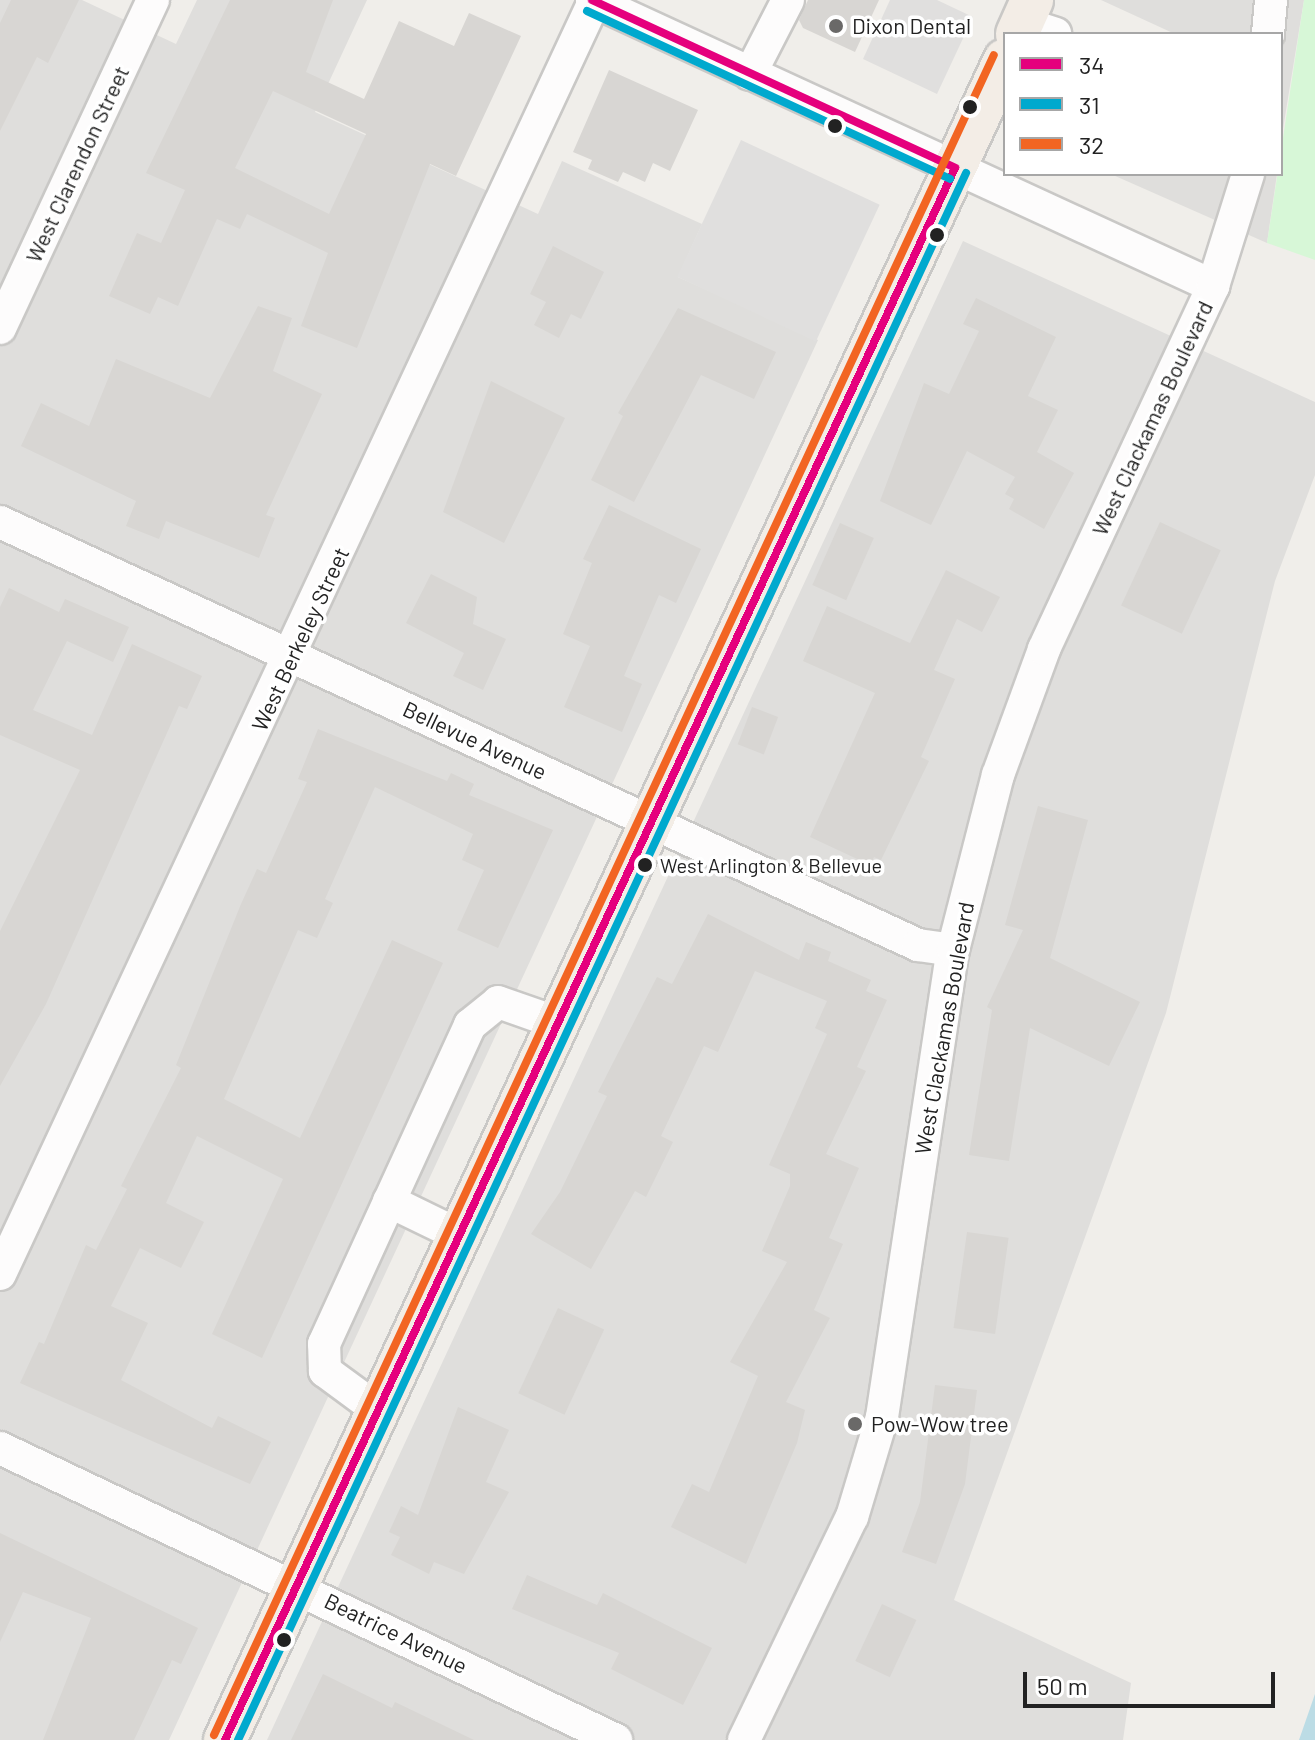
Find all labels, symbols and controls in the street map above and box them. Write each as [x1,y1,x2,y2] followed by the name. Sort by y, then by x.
[852,13,971,39] place label: Dixon Dental
[827,17,845,35] marker: Dixon Dental
[1003,32,1283,176] legend
[1079,50,1105,79] text: 34
[20,61,134,267] street label: West Clarendon Street
[1079,90,1100,119] text: 31
[962,99,978,115] unlabelled marker
[827,118,843,134] unlabelled marker
[1079,130,1104,159] text: 32
[929,227,945,243] unlabelled marker
[1086,297,1218,539] street label: West Clackamas Boulevard
[246,543,354,735] street label: West Berkeley Street
[399,695,551,785] street label: Bellevue Avenue
[660,853,882,877] place label: West Arlington & Bellevue
[637,857,653,873] marker: West Arlington & Bellevue
[909,900,979,1156] street label: West Clackamas Boulevard
[871,1411,1009,1437] place label: Pow-Wow tree
[846,1415,864,1433] marker: Pow-Wow tree
[320,1587,472,1679] street label: Beatrice Avenue
[276,1632,292,1648] unlabelled marker
[1027,1656,1279,1706] scale bar
[1037,1671,1088,1700] text: 50 m

